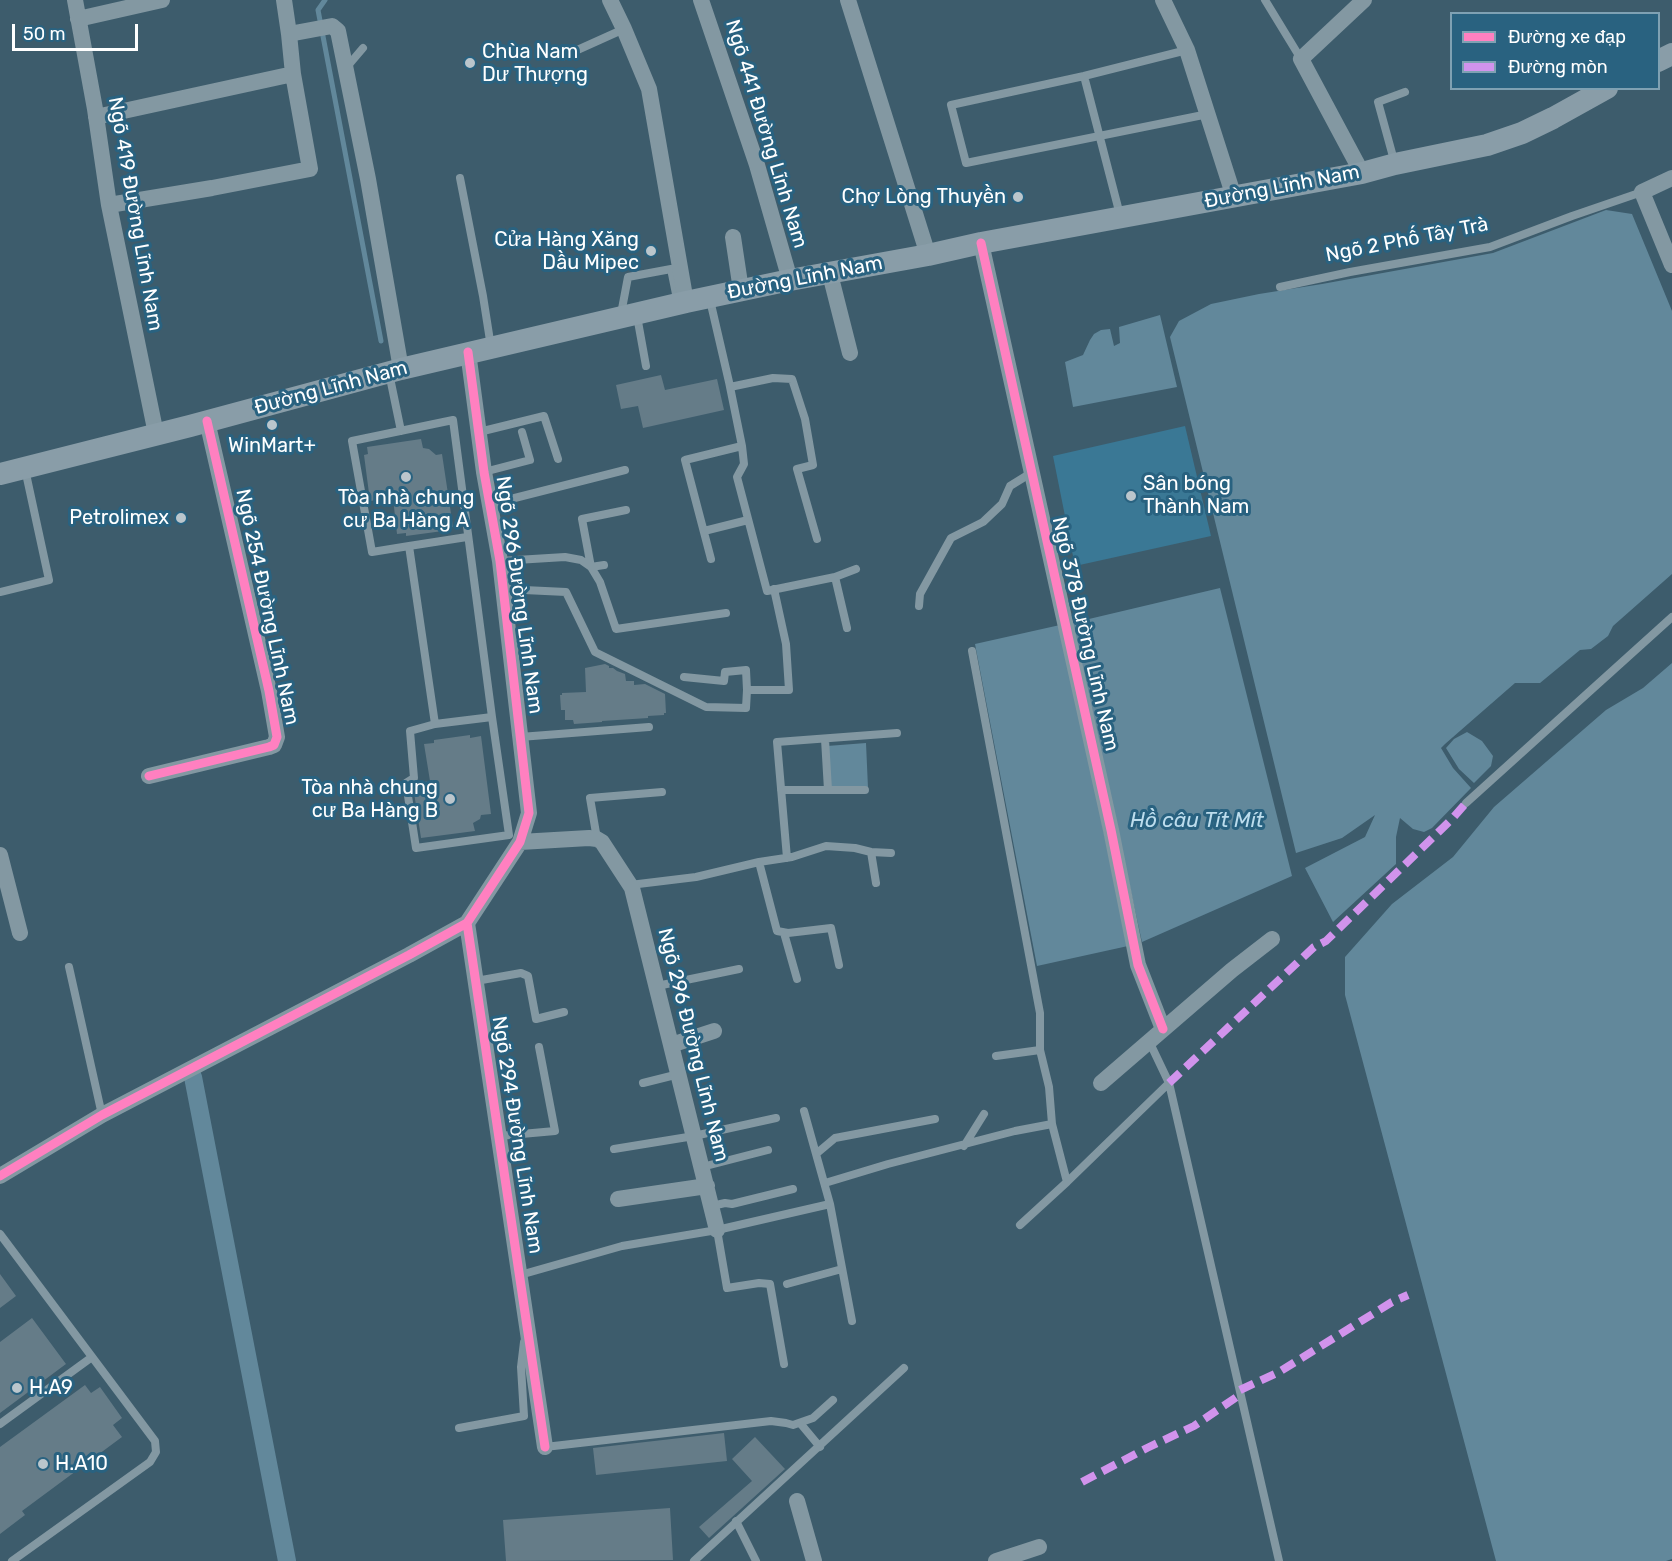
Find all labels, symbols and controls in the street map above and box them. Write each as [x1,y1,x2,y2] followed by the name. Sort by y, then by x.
[15,12,141,50] scale bar
[1450,12,1660,90] legend
[720,17,812,251] street label: Ngõ 441 Đường Lĩnh Nam
[23,23,66,45] text: 50 m
[1508,26,1626,48] text: Đường xe đạp
[482,40,588,87] place label: Chùa Nam Dư Thượng
[463,56,477,70] marker: Chùa Nam Dư Thượng
[1508,56,1608,78] text: Đường mòn
[103,95,167,333] street label: Ngõ 419 Đường Lĩnh Nam
[1202,160,1362,214] street label: Đường Lĩnh Nam
[842,185,1006,209] place label: Chợ Lòng Thuyền
[1011,190,1025,204] marker: Chợ Lòng Thuyền
[1324,212,1490,268] street label: Ngõ 2 Phố Tây Trà
[494,228,639,275] place label: Cửa Hàng Xăng Dầu Mipec
[644,244,658,258] marker: Cửa Hàng Xăng Dầu Mipec
[725,251,885,305] street label: Đường Lĩnh Nam
[252,356,410,420] street label: Đường Lĩnh Nam
[265,418,279,432] marker: WinMart+
[228,434,316,458] place label: WinMart+
[399,470,413,484] marker: Tòa nhà chung cư Ba Hàng A
[1143,472,1249,519] place label: Sân bóng Thành Nam
[490,474,548,716] street label: Ngõ 296 Đường Lĩnh Nam
[338,486,474,533] place label: Tòa nhà chung cư Ba Hàng A
[230,487,304,727] street label: Ngõ 254 Đường Lĩnh Nam
[1124,489,1138,503] marker: Sân bóng Thành Nam
[69,506,169,530] place label: Petrolimex
[174,511,188,525] marker: Petrolimex
[1046,515,1124,753] street label: Ngõ 378 Đường Lĩnh Nam
[301,776,438,823] place label: Tòa nhà chung cư Ba Hàng B
[443,792,457,806] marker: Tòa nhà chung cư Ba Hàng B
[1130,808,1264,834] water label: Hồ câu Tít Mít
[652,926,734,1164] street label: Ngõ 296 Đường Lĩnh Nam
[486,1014,548,1256] street label: Ngõ 294 Đường Lĩnh Nam
[29,1376,73,1400] place label: H.A9
[10,1381,24,1395] marker: H.A9
[55,1452,108,1476] place label: H.A10
[36,1457,50,1471] marker: H.A10

